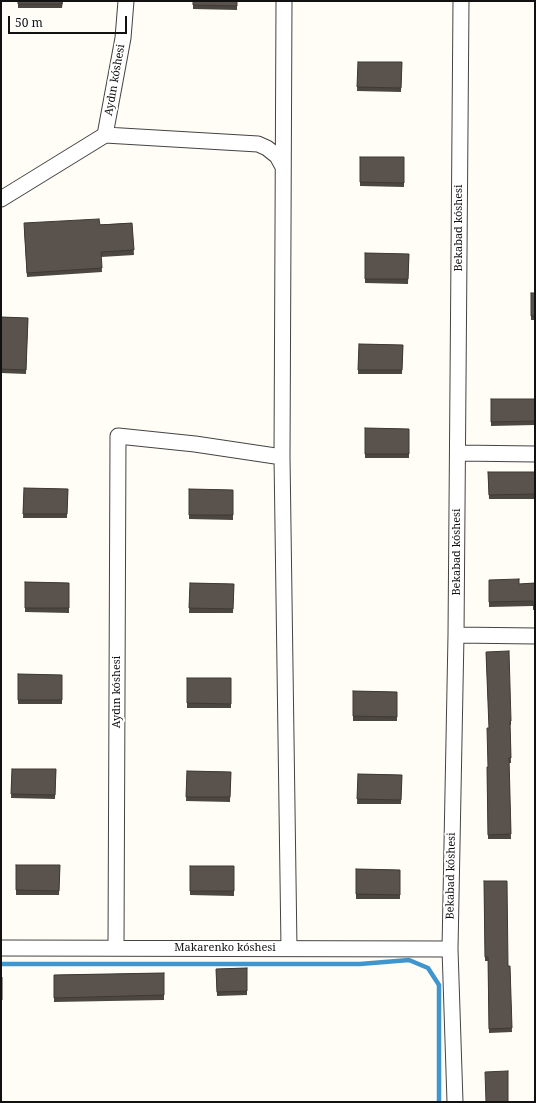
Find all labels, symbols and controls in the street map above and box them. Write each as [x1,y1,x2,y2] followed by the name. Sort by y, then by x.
[10,8,129,34] scale bar
[15,14,43,31] text: 50 m
[102,43,128,117] street label: Aydın kóshesi
[452,184,466,272] street label: Bekabad kóshesi
[450,508,464,596] street label: Bekabad kóshesi
[110,656,124,728] street label: Aydın kóshesi
[444,832,458,920] street label: Bekabad kóshesi
[174,941,276,955] street label: Makarenko kóshesi

